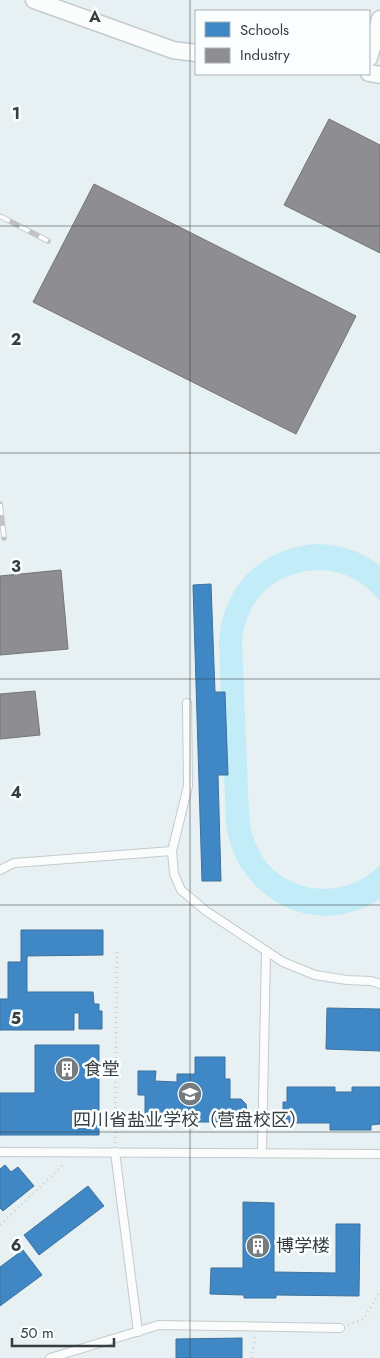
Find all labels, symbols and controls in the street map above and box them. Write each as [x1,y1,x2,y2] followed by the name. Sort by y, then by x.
[88,5,101,28] text: A
[195,10,370,75] legend
[240,19,289,41] text: Schools
[240,44,290,66] text: Industry
[12,102,20,125] text: 1
[11,328,21,351] text: 2
[11,555,21,578] text: 3
[10,781,22,804] text: 4
[11,1007,21,1030] text: 5
[54,1056,80,1082] building icon: 食堂
[84,1056,120,1082] place label: 食堂
[177,1081,203,1107] school or university icon: 四川省盐业学校（营盘校区）
[73,1107,307,1133] place label: 四川省盐业学校（营盘校区）
[245,1233,271,1259] building icon: 博学楼
[276,1233,330,1259] place label: 博学楼
[11,1234,21,1257] text: 6
[12,1316,115,1348] scale bar
[20,1322,54,1344] text: 50 m

